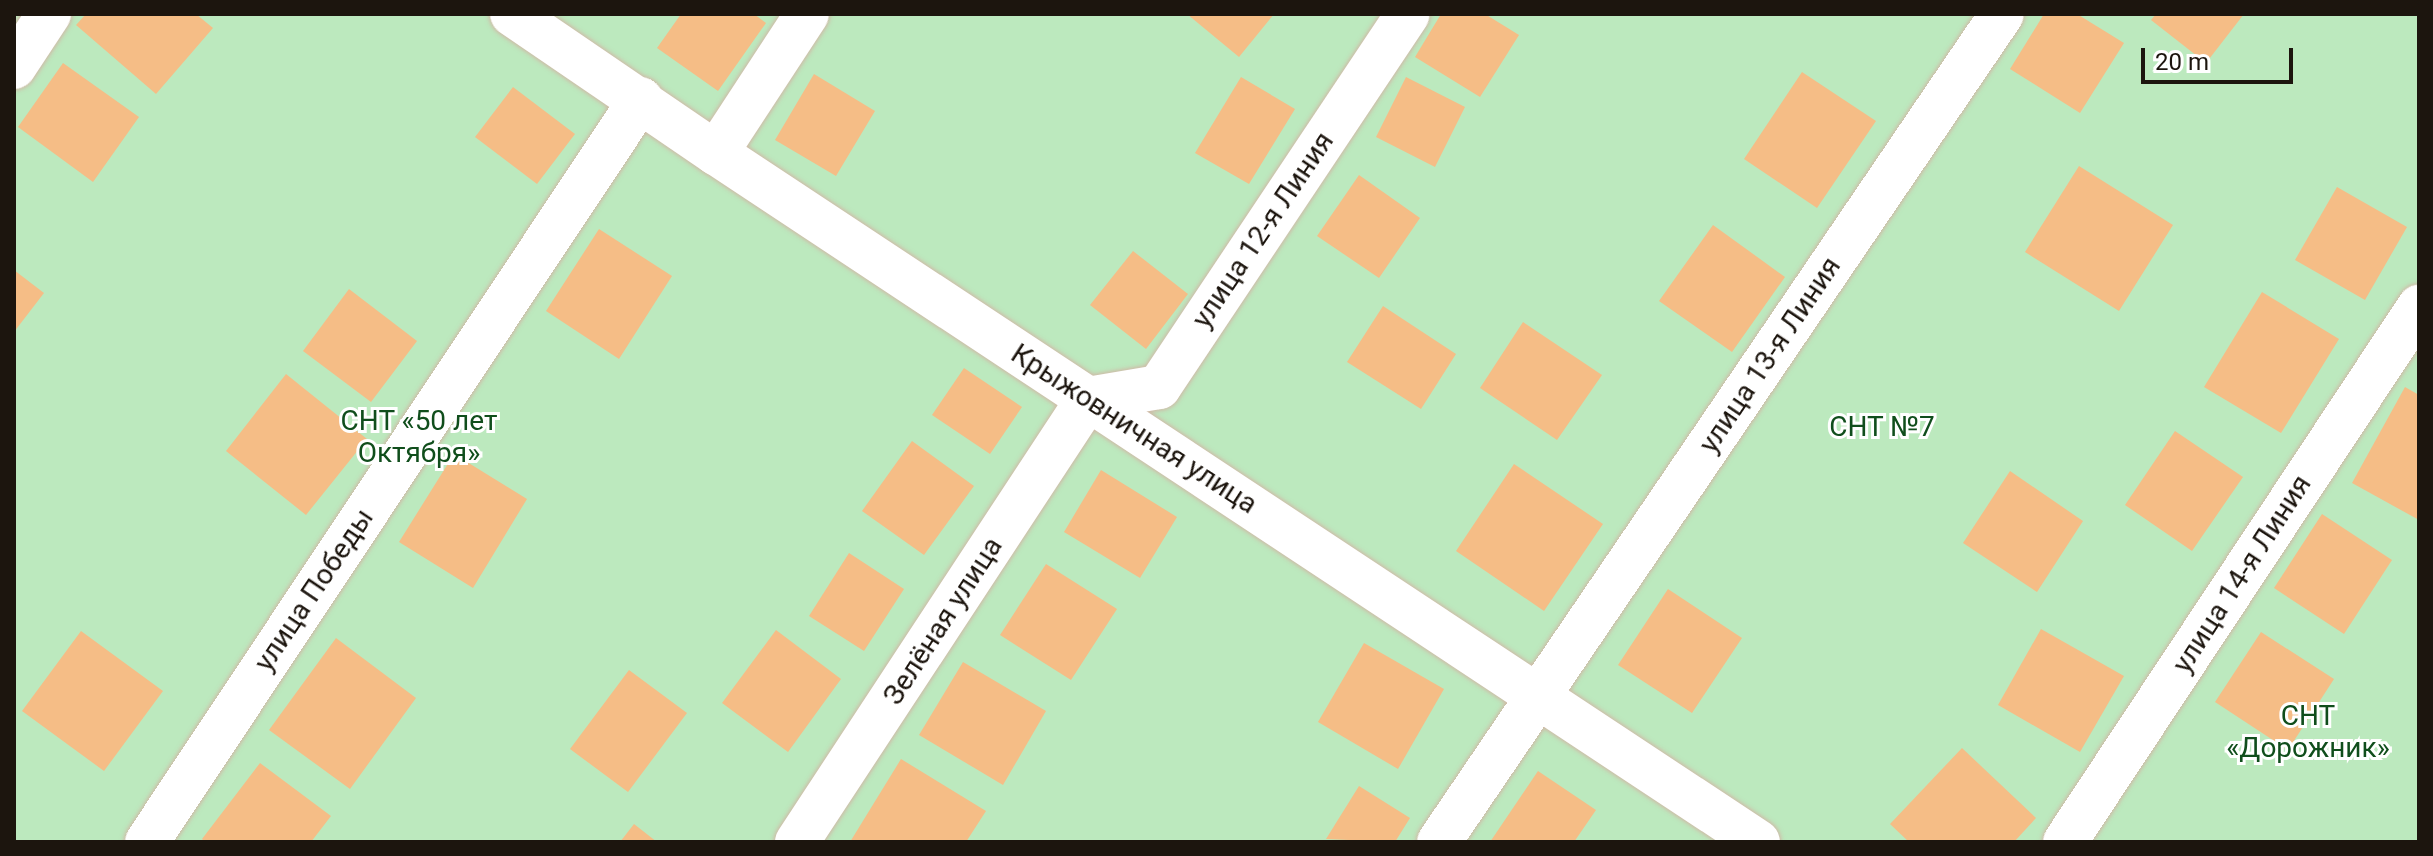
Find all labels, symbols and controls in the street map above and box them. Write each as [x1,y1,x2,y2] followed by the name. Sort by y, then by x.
[2145,32,2297,82] scale bar
[2155,48,2209,76] text: 20 m
[1185,126,1341,334] street label: улица 12-я Линия
[1692,251,1848,459] street label: улица 13-я Линия
[1005,337,1263,521] street label: Крыжовничная улица
[340,404,498,470] park label: СНТ «50 лет Октября»
[1829,410,1935,444] park label: СНТ №7
[2166,469,2318,679] street label: улица 14-я Линия
[247,502,381,678] street label: улица Победы
[876,531,1010,711] street label: Зелёная улица
[2226,699,2390,765] park label: СНТ «Дорожник»

